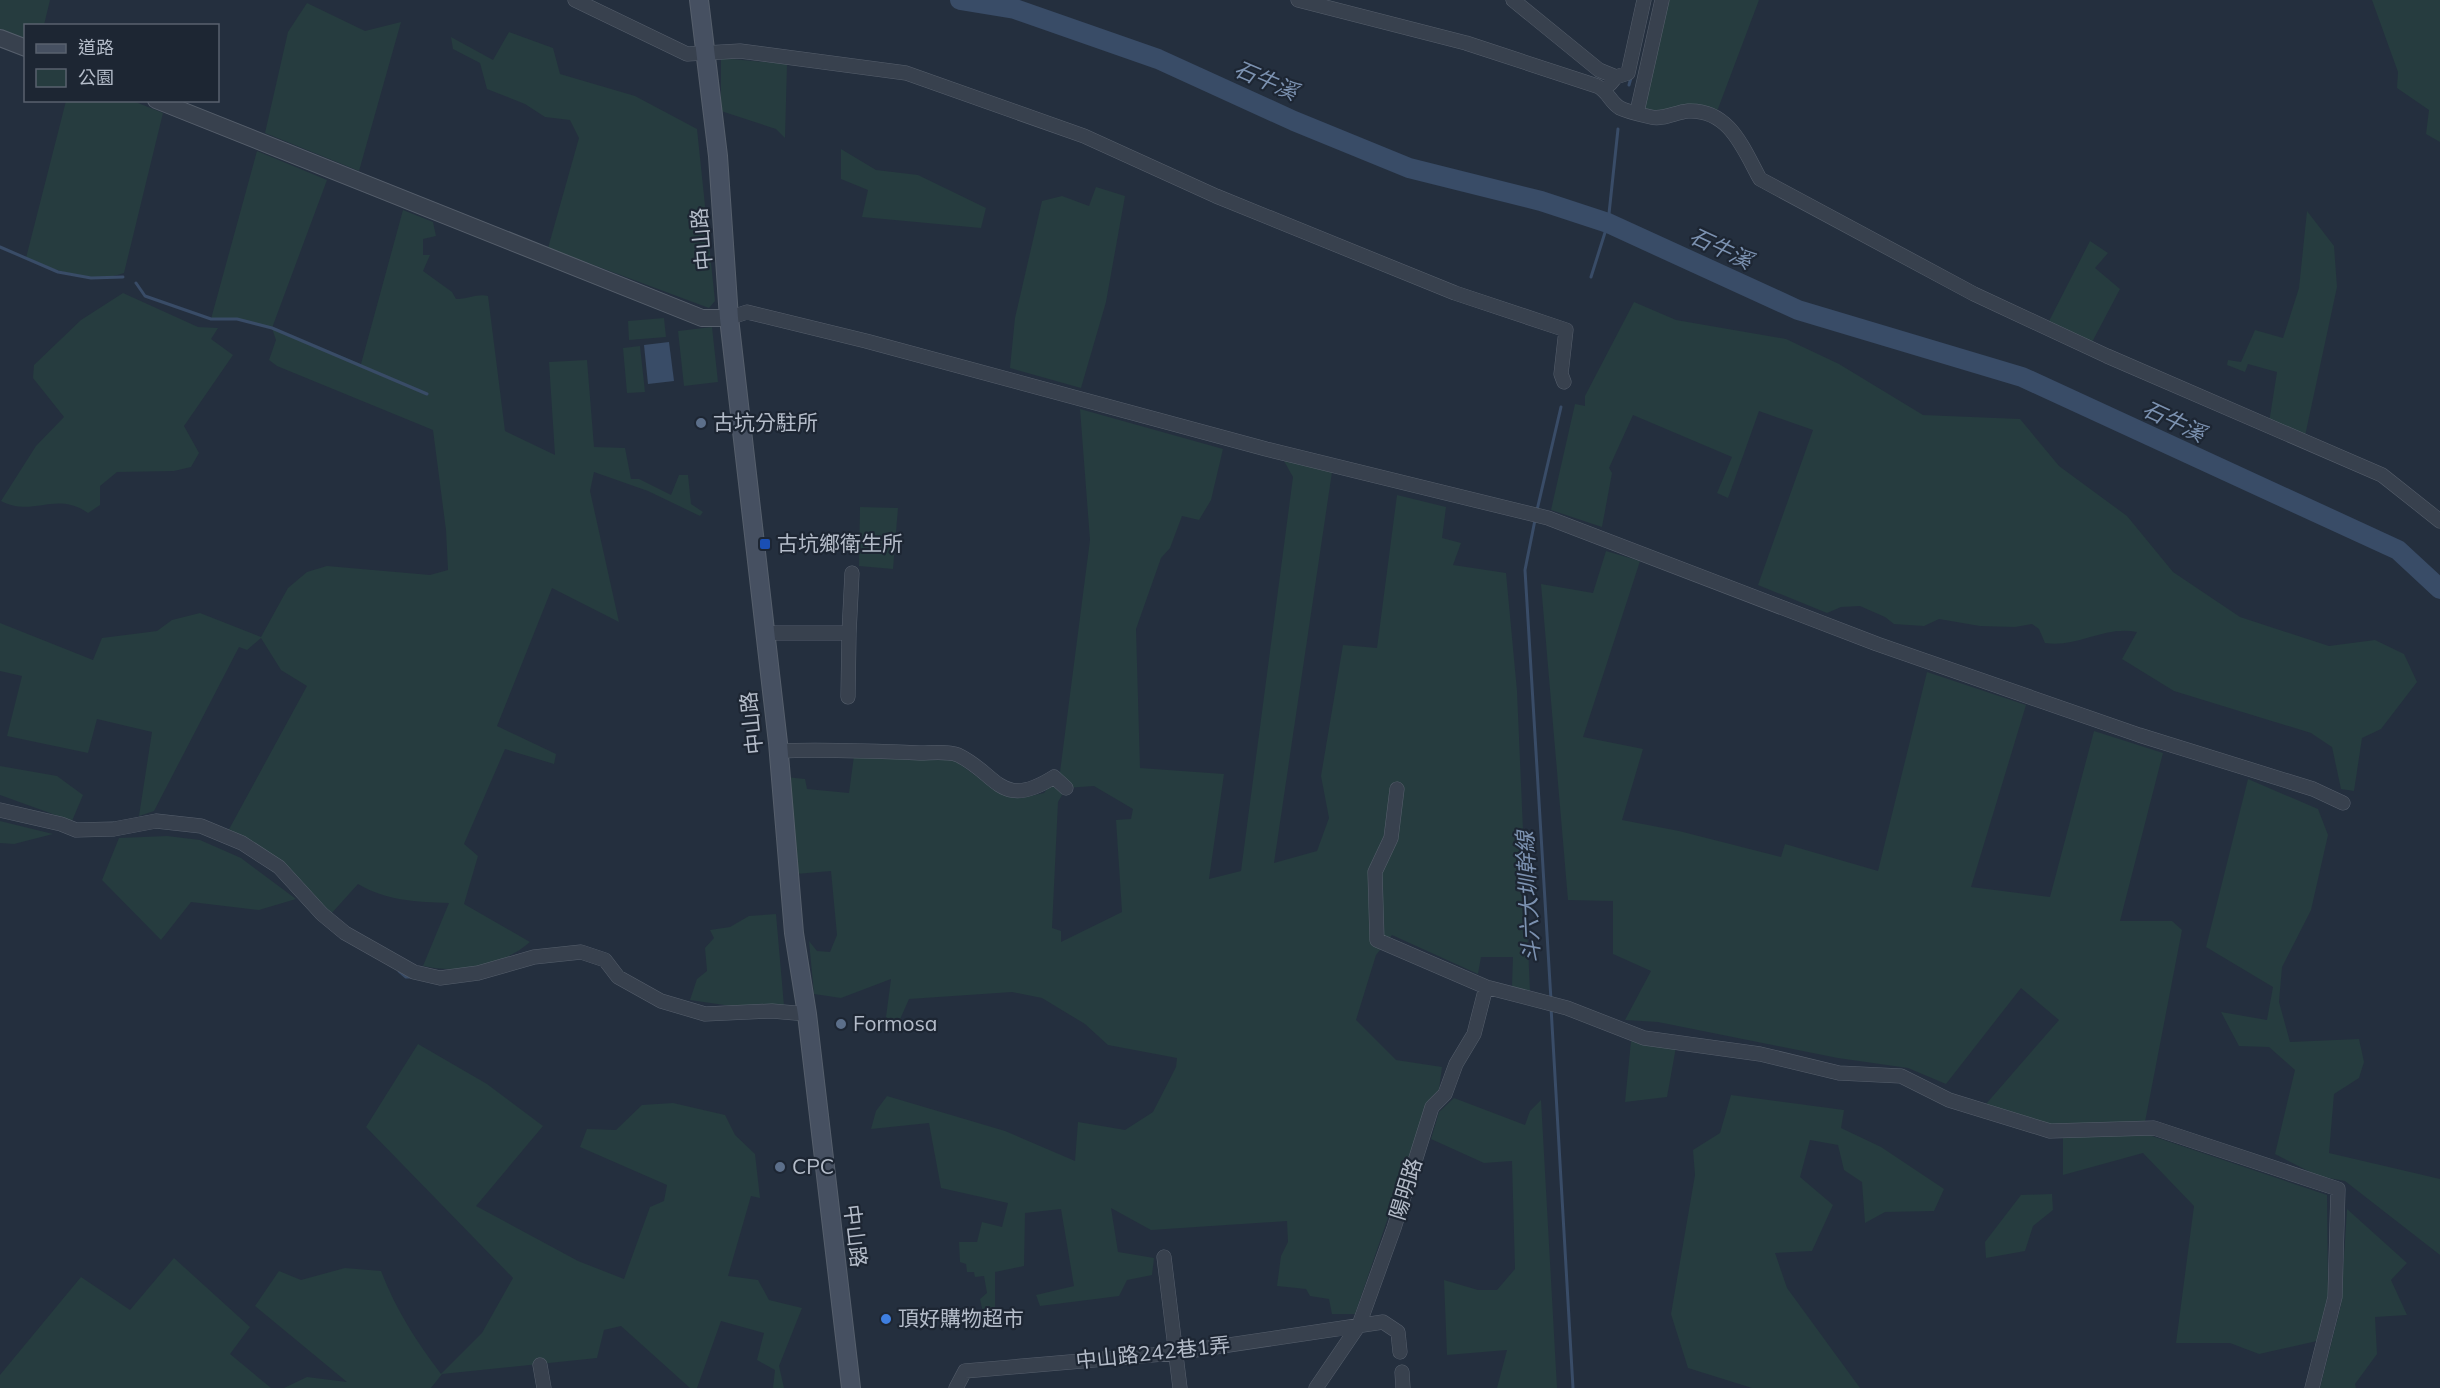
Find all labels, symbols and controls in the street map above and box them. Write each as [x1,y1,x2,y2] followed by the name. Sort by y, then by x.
[24,24,219,102] legend
[78,36,114,59] text: 道路
[1230,54,1305,107] water label: 石牛溪
[78,66,114,89] text: 公園
[685,207,717,272] street label: 中山路
[1685,221,1760,276] water label: 石牛溪
[2138,394,2213,449] water label: 石牛溪
[713,409,818,435] place label: 古坑分駐所
[694,416,708,430] marker: 古坑分駐所
[777,530,903,556] place label: 古坑鄉衛生所
[758,537,772,551] marker: 古坑鄉衛生所
[735,690,767,756] street label: 中山路
[1510,827,1545,964] water label: 斗六大圳幹線
[853,1010,937,1036] place label: Formosa
[834,1017,848,1031] marker: Formosa
[792,1153,834,1179] place label: CPC
[1383,1155,1427,1223] street label: 陽明路
[773,1160,787,1174] marker: CPC
[839,1203,873,1269] street label: 中山路
[898,1305,1024,1331] place label: 頂好購物超市
[879,1312,893,1326] marker: 頂好購物超市
[1074,1331,1232,1373] street label: 中山路242巷1弄

